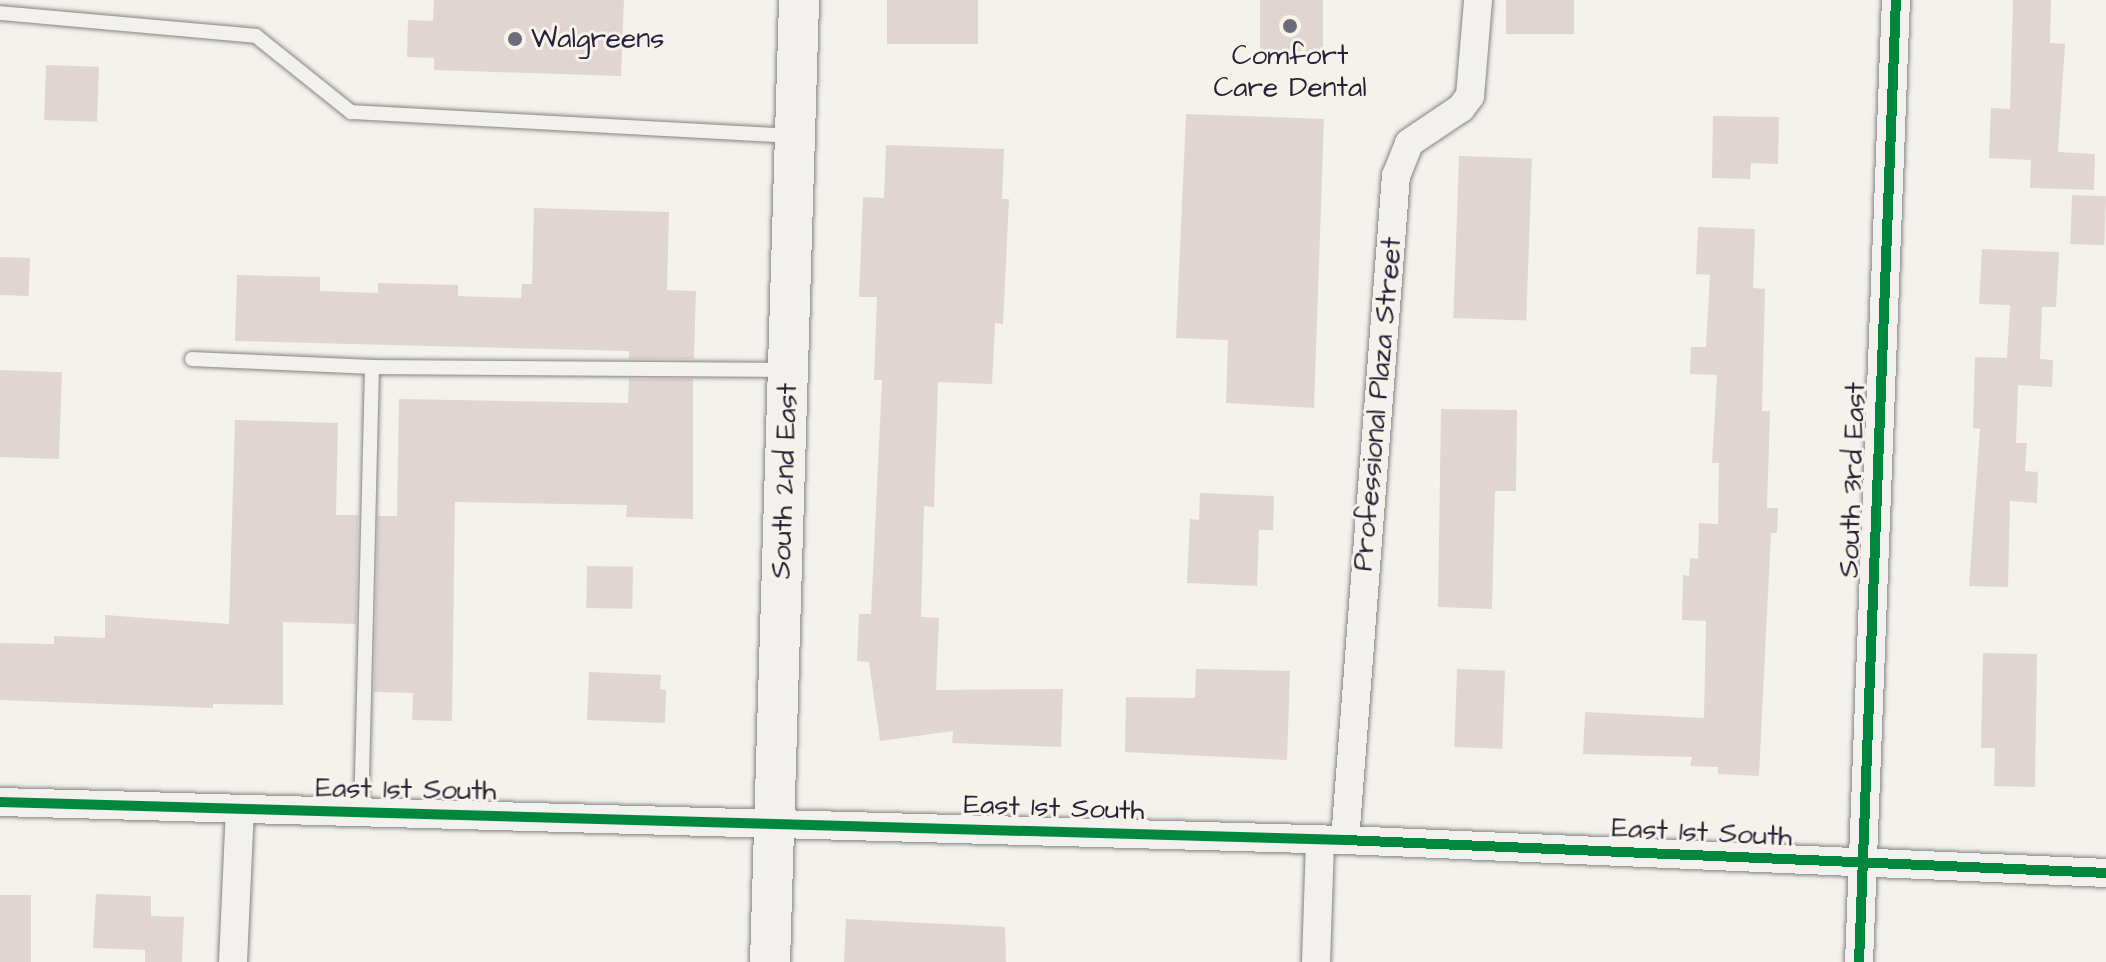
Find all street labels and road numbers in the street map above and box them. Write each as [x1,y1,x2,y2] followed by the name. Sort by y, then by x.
[1347,236,1409,572] street label: Professional Plaza Street
[765,382,805,580] street label: South 2nd East
[1833,382,1873,578] street label: South 3rd East
[315,772,497,808] street label: East 1st South
[963,788,1145,828] street label: East 1st South
[1611,811,1793,855] street label: East 1st South

